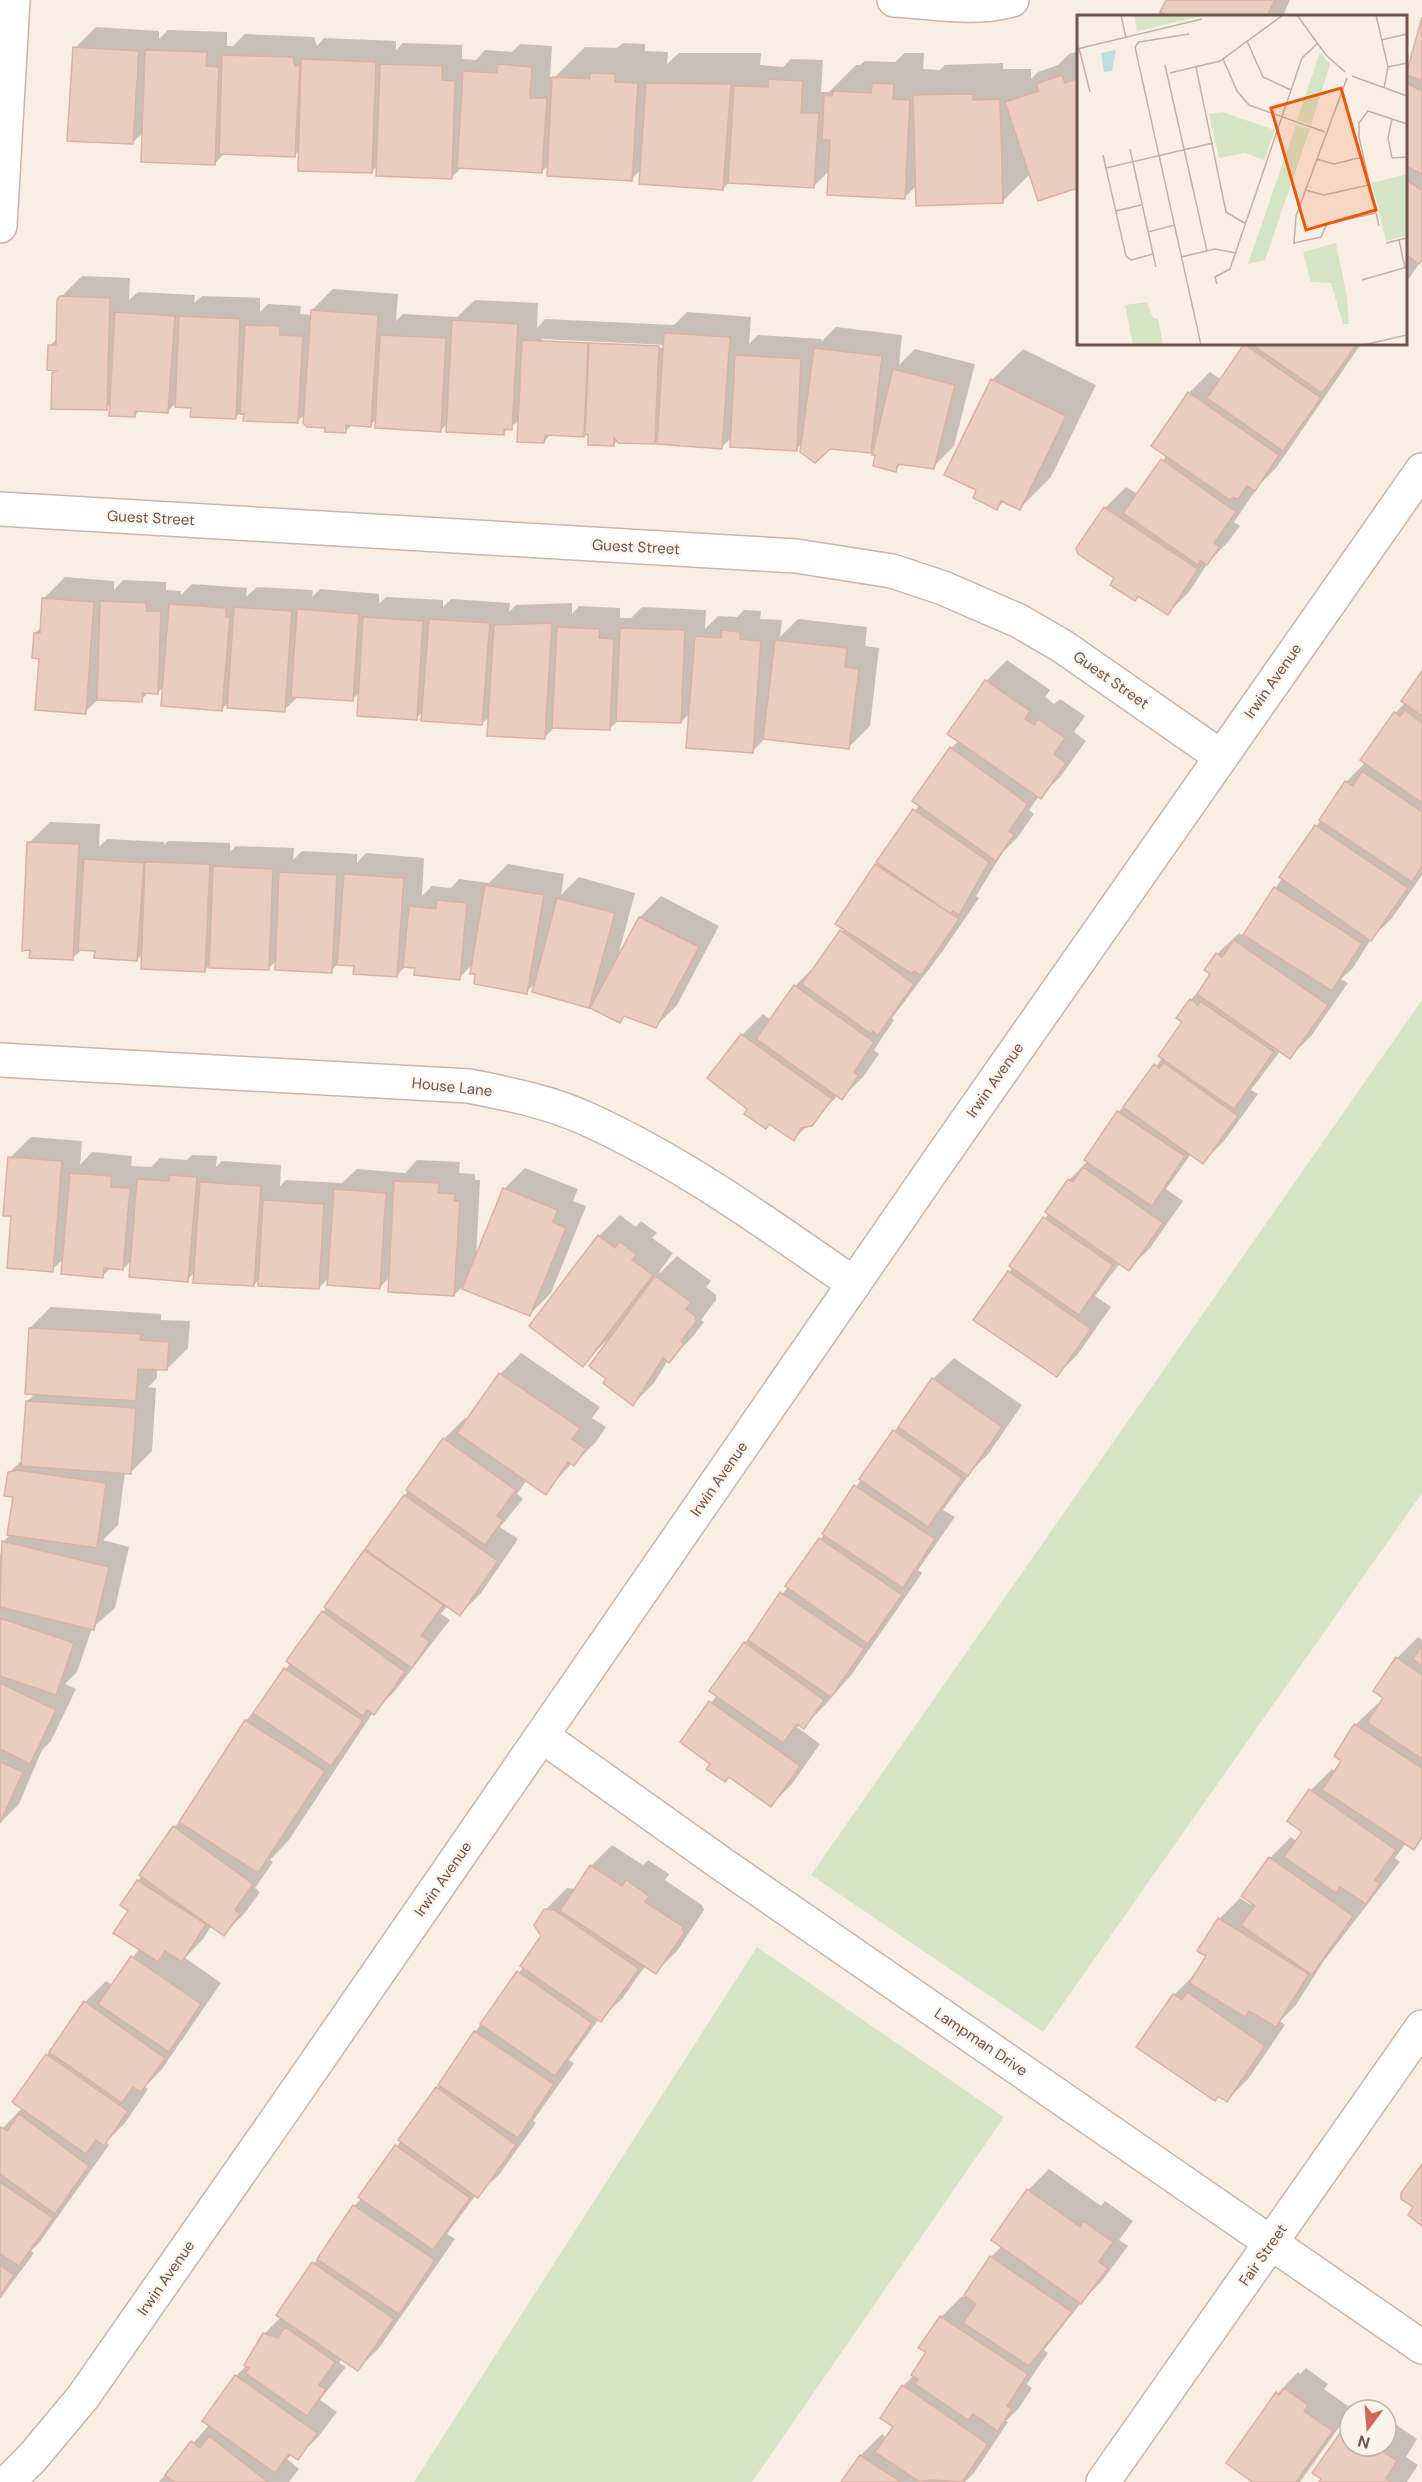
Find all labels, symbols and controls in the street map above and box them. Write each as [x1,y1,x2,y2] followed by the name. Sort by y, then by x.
[1077,15,1407,345] inset map
[106,506,196,530] street label: Guest Street
[591,535,681,559] street label: Guest Street
[1240,639,1306,723] street label: Irwin Avenue
[1069,647,1153,714] street label: Guest Street
[962,1038,1028,1122] street label: Irwin Avenue
[411,1073,493,1101] street label: House Lane
[686,1437,752,1521] street label: Irwin Avenue
[410,1837,476,1921] street label: Irwin Avenue
[930,2003,1032,2081] street label: Lampman Drive
[1234,2220,1292,2290] street label: Fair Street
[133,2236,199,2320] street label: Irwin Avenue
[1338,2398,1398,2458] north arrow
[1355,2430,1373,2454] text: N

